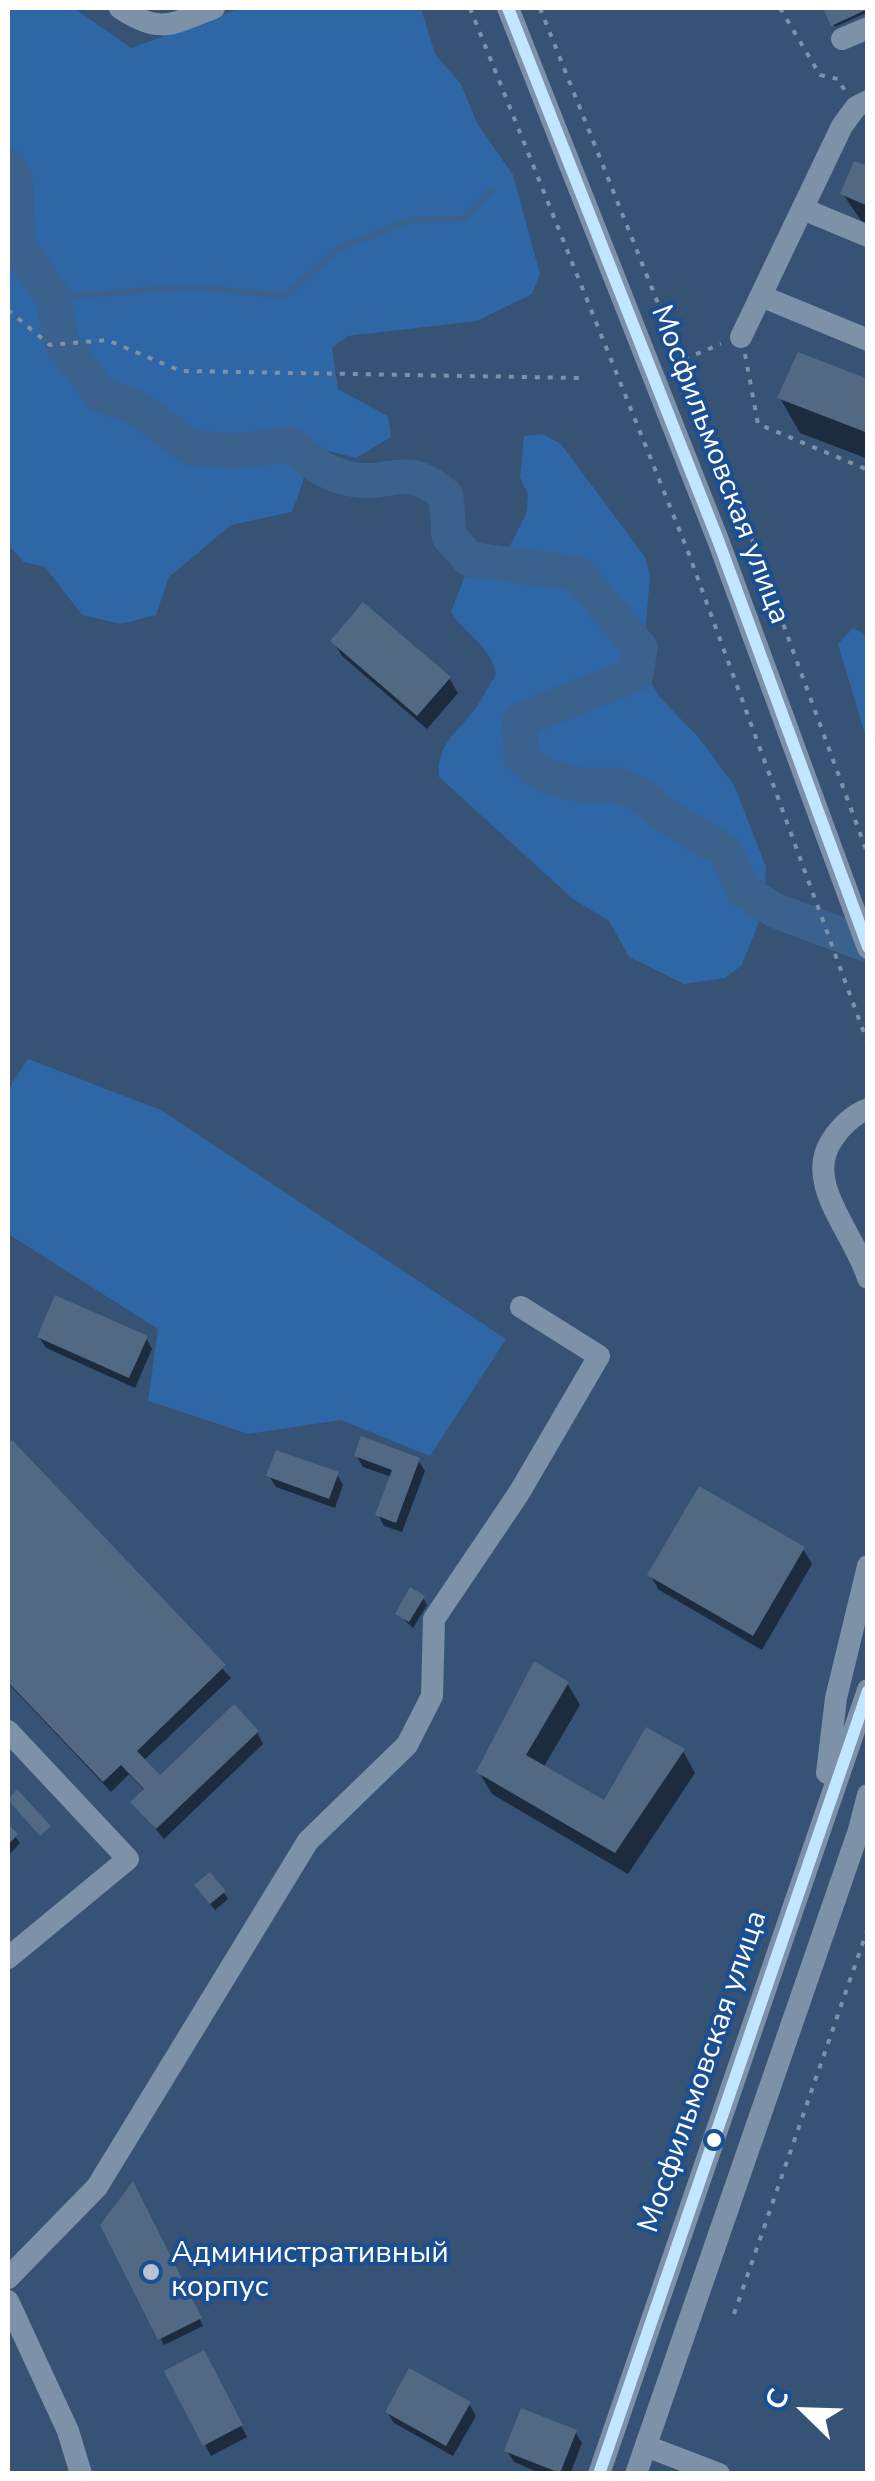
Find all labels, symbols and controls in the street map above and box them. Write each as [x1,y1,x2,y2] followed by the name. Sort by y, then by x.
[642,301,796,629] street label: Мосфильмовская улица
[632,1906,776,2238] street label: Мосфильмовская улица
[704,2130,724,2150] unlabelled marker
[171,2237,449,2308] place label: Административный корпус
[140,2261,162,2283] marker: Административный корпус
[755,2361,855,2461] north arrow
[756,2383,799,2415] text: С

